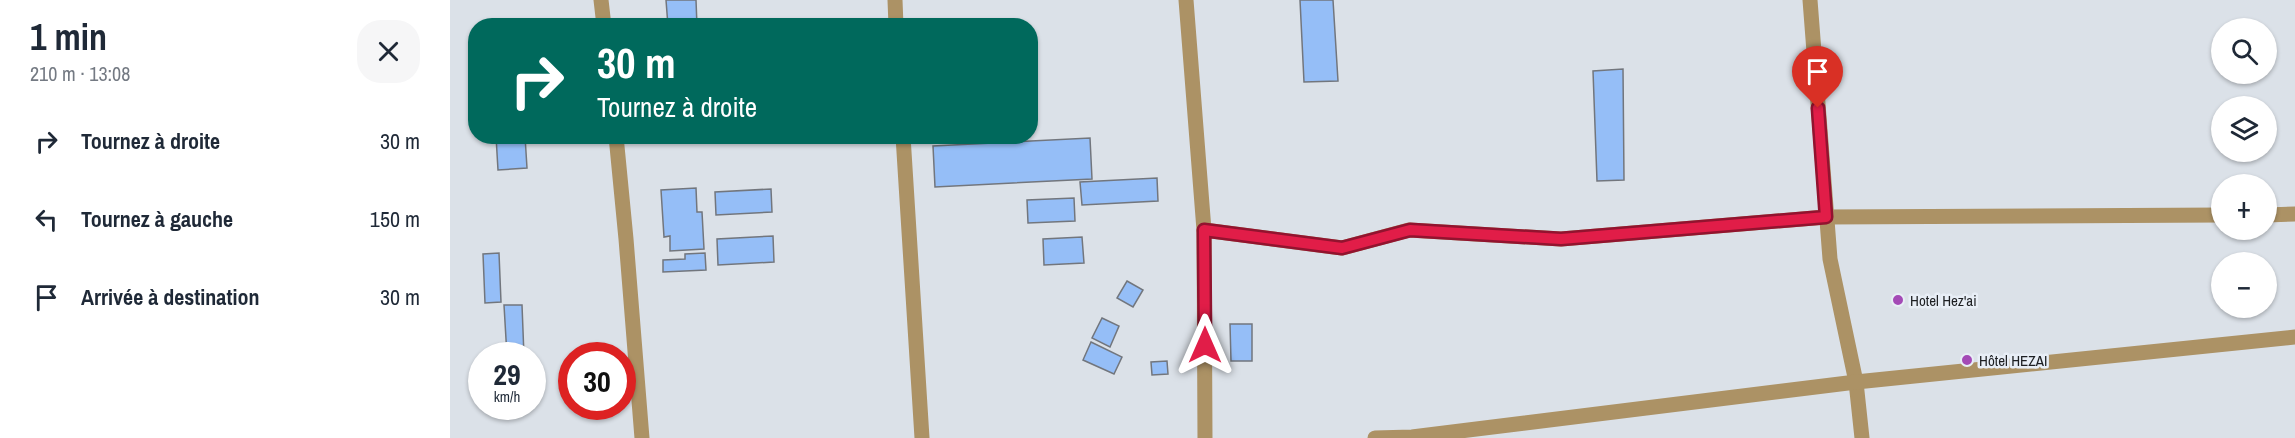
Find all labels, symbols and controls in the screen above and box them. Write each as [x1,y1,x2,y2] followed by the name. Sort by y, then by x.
[30,13,107,61] text: 1 min
[2211,18,2277,318] map controls
[2211,18,2277,84] button: search
[357,20,420,83] button: close
[597,35,676,91] text: 30 m
[498,42,576,120] icon: right
[1792,46,1843,108] pin
[1801,55,1834,88] icon: arrive
[30,60,130,87] text: 210 m · 13:08
[597,89,757,125] text: Tournez à droite
[2211,96,2277,162] button: layers
[30,125,63,158] icon: right
[81,126,220,156] text: Tournez à droite
[380,126,420,156] text: 30 m
[2211,174,2277,240] button: +
[30,203,63,236] icon: left
[81,204,233,234] text: Tournez à gauche
[370,204,420,234] text: 150 m
[2211,252,2277,318] button: −
[30,281,63,314] icon: arrive
[81,282,259,312] text: Arrivée à destination
[380,282,420,312] text: 30 m
[1910,290,1977,311] place label: Hotel Hez'ai
[1891,293,1905,307] marker: Hotel Hez'ai
[1173,313,1237,377] position arrow
[558,342,636,420] speed limit sign: 30
[1979,350,2047,371] place label: Hôtel HEZAI
[1960,353,1974,367] marker: Hôtel HEZAI
[493,354,521,394] text: 29
[494,386,520,407] text: km/h

